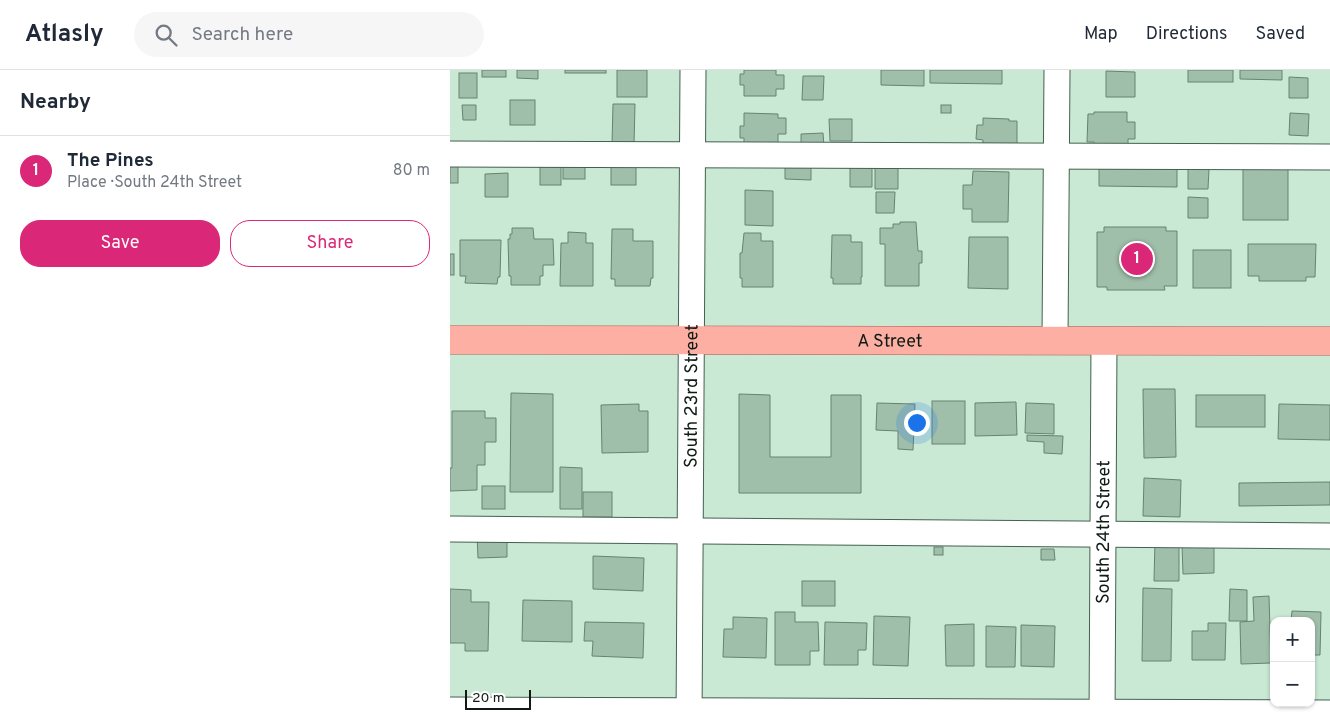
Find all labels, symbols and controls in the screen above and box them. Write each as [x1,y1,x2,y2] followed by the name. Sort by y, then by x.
[134,12,484,57] search box
[25,20,104,50] text: Atlasly
[152,21,180,49] icon: search
[192,23,293,47] text: Search here
[1084,23,1118,46] text: Map
[1146,23,1228,46] text: Directions
[1256,23,1305,46] text: Saved
[20,89,91,116] text: Nearby
[67,149,154,173] text: The Pines
[33,161,39,181] text: 1
[393,161,430,181] text: 80 m
[67,173,242,193] text: Place · South 24th Street
[20,220,220,267] button: Save
[230,220,430,267] button: Share
[1121,240,1153,278] pin: 1
[681,324,704,468] street label: South 23rd Street
[857,330,923,354] street label: A Street
[904,410,930,436] your location
[1093,460,1116,604] street label: South 24th Street
[1270,617,1315,707] map controls
[1270,617,1315,662] button: +
[1270,662,1315,707] button: −
[465,687,531,710] scale bar
[472,690,505,707] text: 20 m

